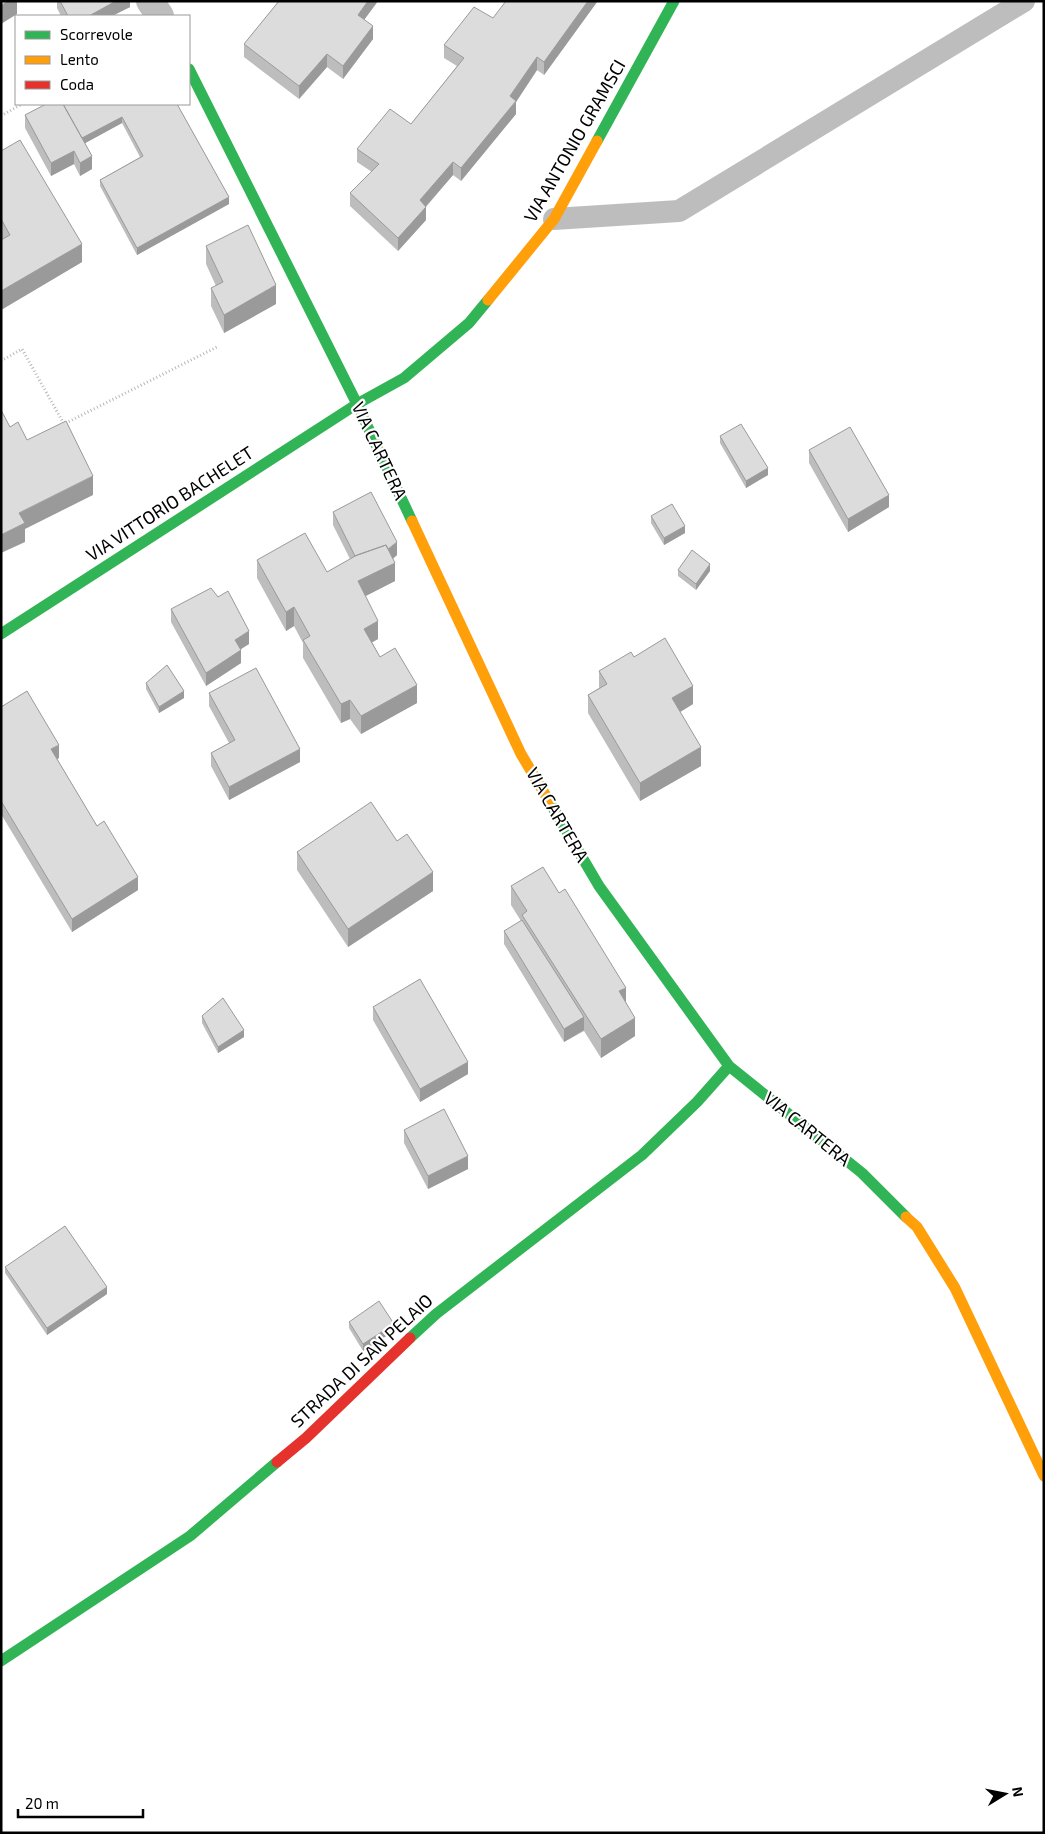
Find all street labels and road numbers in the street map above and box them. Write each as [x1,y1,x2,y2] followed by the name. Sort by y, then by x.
[519,55,630,226] street label: VIA ANTONIO GRAMSCI
[348,398,413,504] street label: VIA CARTERA
[82,441,258,565] street label: VIA VITTORIO BACHELET
[522,763,594,866] street label: VIA CARTERA
[760,1086,856,1171] street label: VIA CARTERA
[286,1289,437,1432] street label: STRADA DI SAN PELAIO

